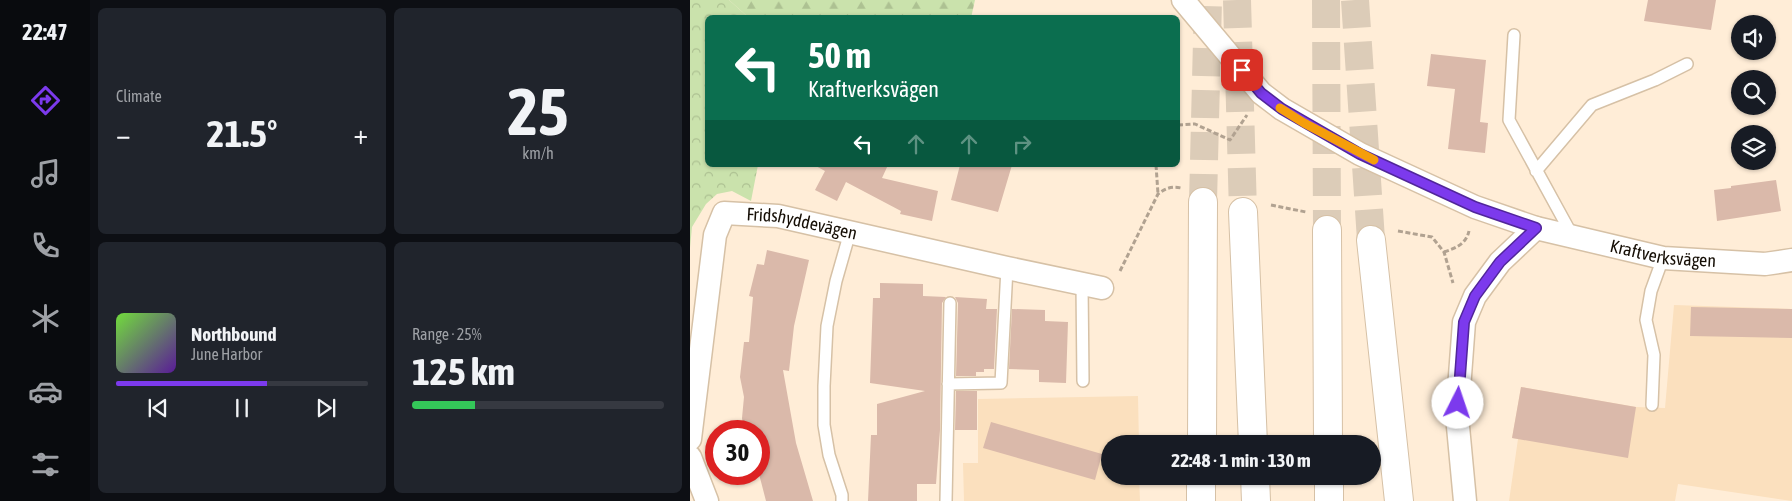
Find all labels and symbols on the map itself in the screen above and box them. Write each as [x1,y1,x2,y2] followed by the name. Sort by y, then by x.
[1221,49,1263,91] pin
[746,203,859,244] street label: Fridshyddevägen
[1608,235,1717,271] street label: Kraftverksvägen
[1431,376,1483,428] position arrow
[705,420,770,485] speed limit sign: 30

